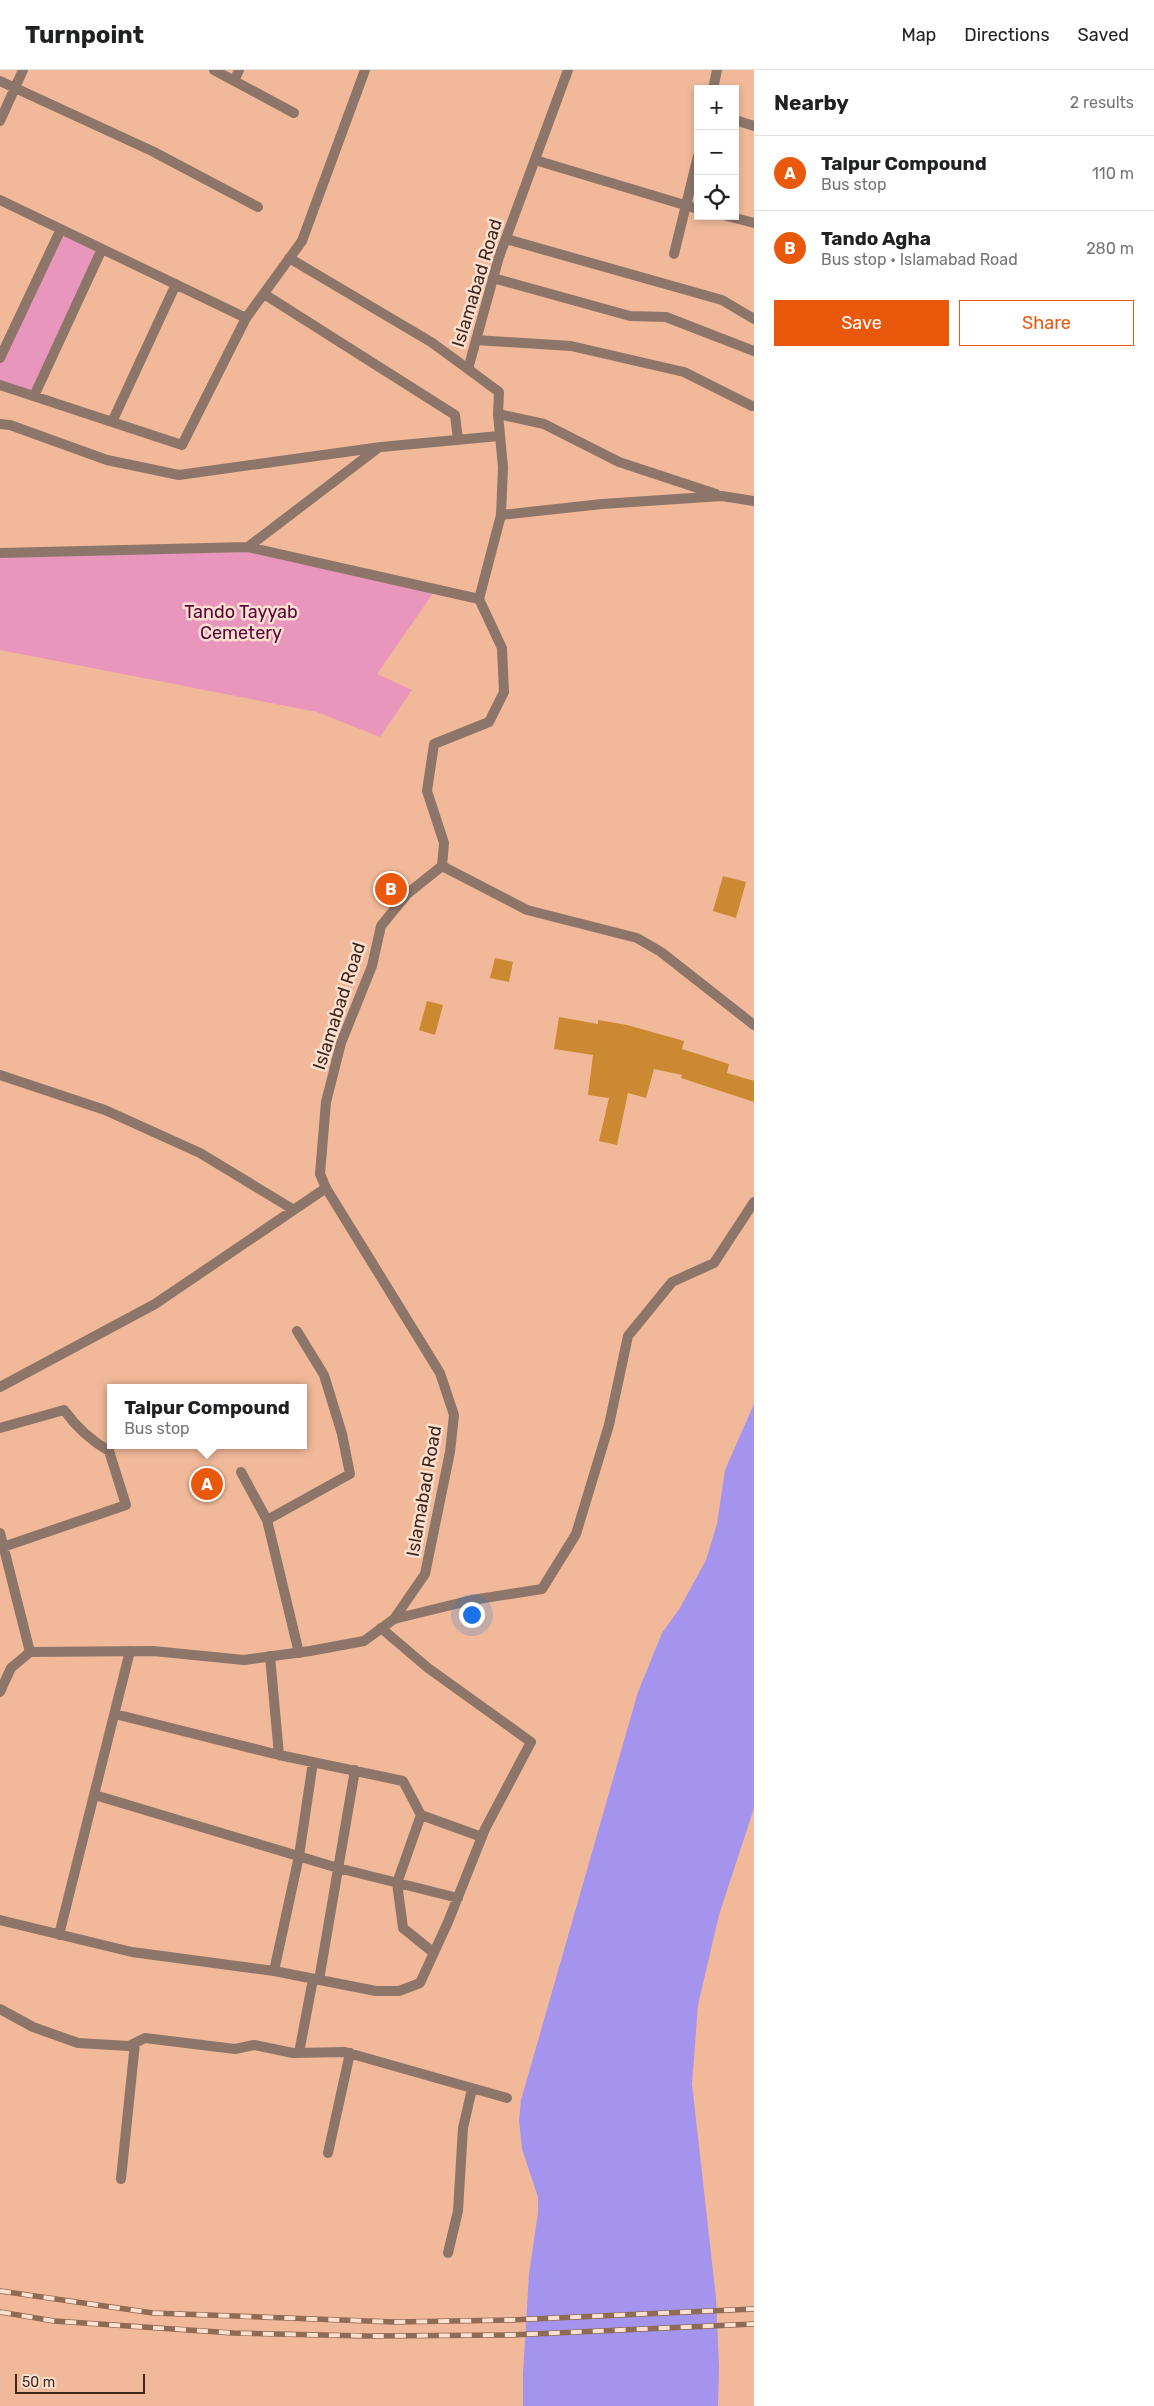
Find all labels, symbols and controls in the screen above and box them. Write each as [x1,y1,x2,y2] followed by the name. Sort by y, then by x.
[25,21,144,49] text: Turnpoint
[901,24,936,46] text: Map
[964,24,1050,46] text: Directions
[1078,24,1129,46] text: Saved
[694,85,739,220] map controls
[694,85,739,130] button: +
[774,90,849,115] text: Nearby
[1070,93,1134,112] text: 2 results
[694,130,739,175] button: −
[821,152,987,175] text: Talpur Compound
[784,164,796,183] text: A
[1092,164,1134,183] text: 110 m
[694,175,739,220] button: locate
[821,175,887,194] text: Bus stop
[447,216,507,350] street label: Islamabad Road
[821,227,931,250] text: Tando Agha
[784,239,796,258] text: B
[1086,239,1134,258] text: 280 m
[821,250,1018,269] text: Bus stop · Islamabad Road
[774,300,949,346] button: Save
[959,300,1134,346] button: Share
[184,601,298,644] park label: Tando Tayyab Cemetery
[375,870,407,908] pin: B
[308,939,370,1073] street label: Islamabad Road
[107,1384,307,1449] popup
[124,1396,290,1419] text: Talpur Compound
[124,1419,190,1438] text: Bus stop
[402,1424,446,1558] street label: Islamabad Road
[191,1465,223,1503] pin: A
[459,1602,485,1628] your location
[15,2371,145,2394] scale bar
[22,2374,55,2391] text: 50 m

